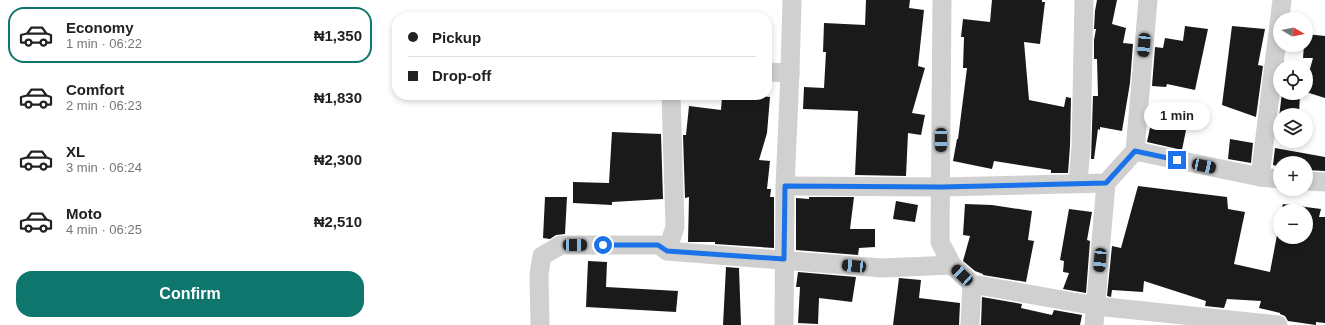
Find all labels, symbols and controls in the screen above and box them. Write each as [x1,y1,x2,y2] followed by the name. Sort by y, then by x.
[1273,12,1313,52] north arrow
[1273,12,1313,244] map controls
[18,17,54,53] icon: car
[66,19,134,36] text: Economy
[314,27,362,44] text: ₦1,350
[432,29,481,46] text: Pickup
[1137,33,1151,57] car
[66,36,142,51] text: 1 min · 06:22
[1273,60,1313,100] button: locate
[432,67,491,84] text: Drop-off
[18,79,54,115] icon: car
[66,81,124,98] text: Comfort
[314,89,362,106] text: ₦1,830
[66,98,142,113] text: 2 min · 06:23
[1144,102,1210,130] callout: 1 min
[1160,108,1194,123] text: 1 min
[1273,108,1313,148] button: layers
[935,128,947,152] car
[18,141,54,177] icon: car
[66,143,85,160] text: XL
[314,151,362,168] text: ₦2,300
[1168,151,1186,169] route end
[1273,156,1313,196] button: +
[1191,158,1217,174] car
[66,160,142,175] text: 3 min · 06:24
[18,203,54,239] icon: car
[1273,204,1313,244] button: −
[66,205,102,222] text: Moto
[314,213,362,230] text: ₦2,510
[66,222,142,237] text: 4 min · 06:25
[594,236,612,254] route start
[563,239,587,251] car
[1093,248,1107,272] car
[842,259,866,273] car
[949,262,975,288] car
[16,271,364,317] button: Confirm

